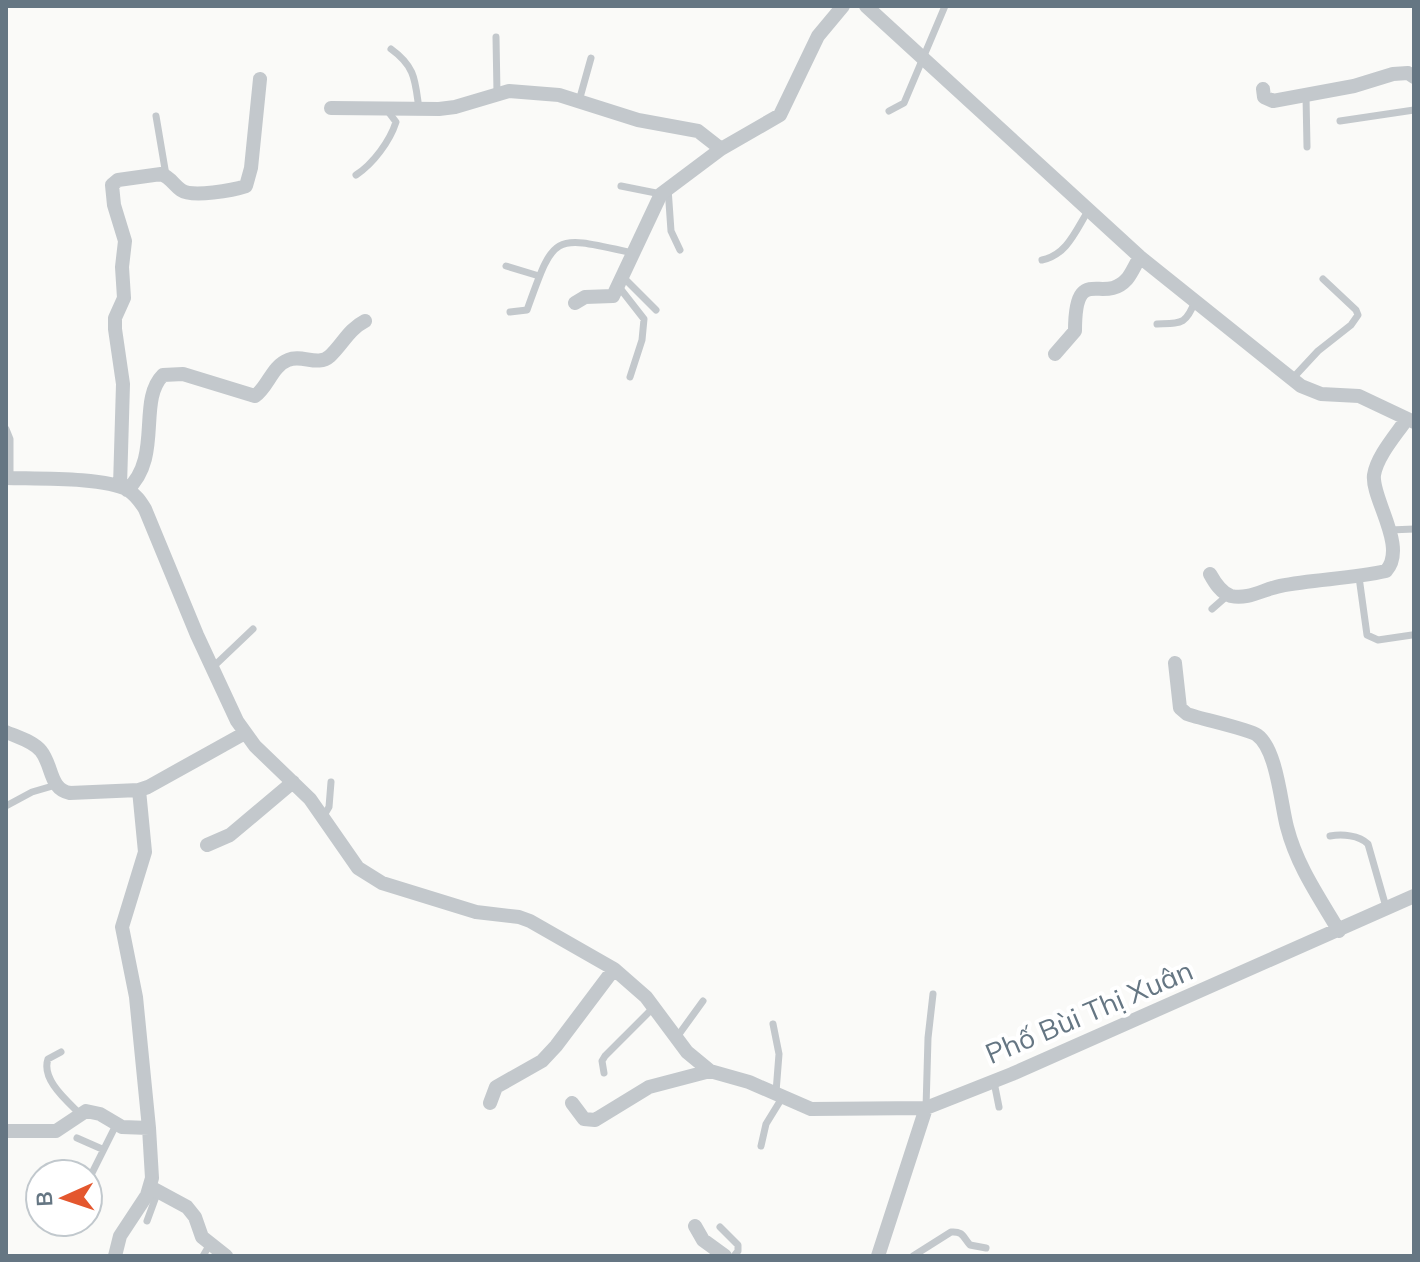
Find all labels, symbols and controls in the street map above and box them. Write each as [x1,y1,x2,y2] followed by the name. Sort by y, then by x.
[980,952,1198,1071] street label: Phố Bùi Thị Xuân
[24,1158,104,1238] north arrow
[30,1191,58,1207] text: B

